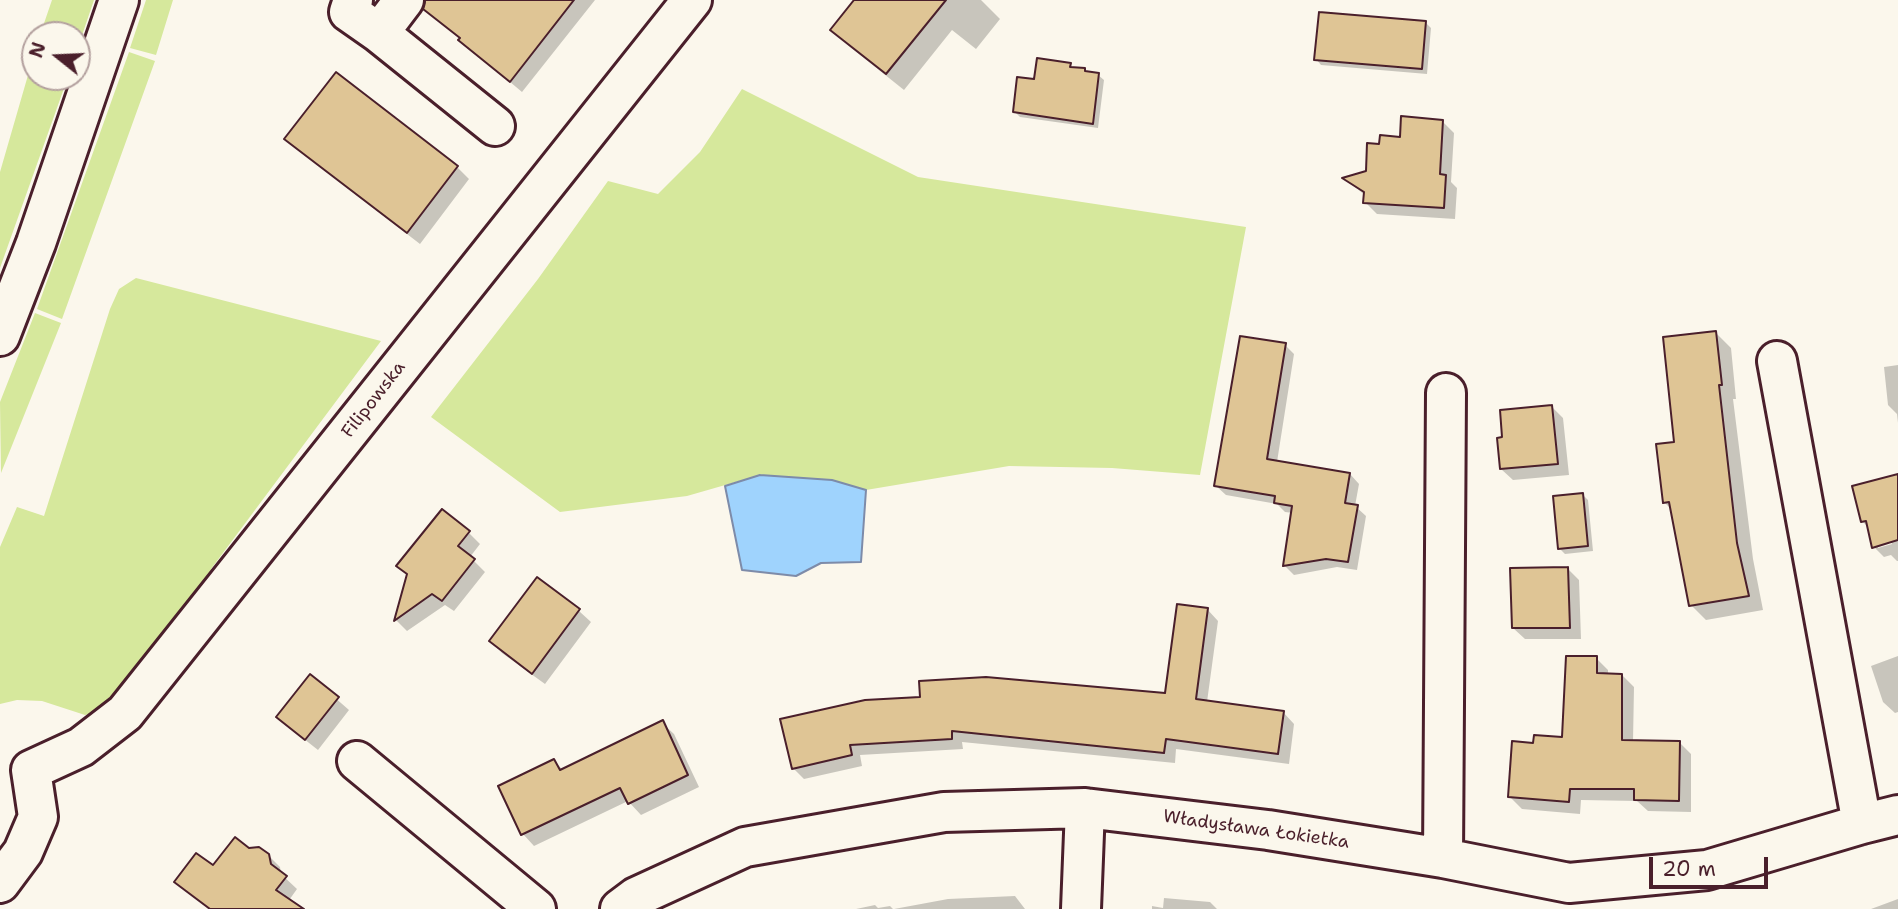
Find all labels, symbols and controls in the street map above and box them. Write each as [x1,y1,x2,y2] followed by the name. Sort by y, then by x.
[21,21,91,91] north arrow
[23,39,52,61] text: N
[337,357,411,443] street label: Filipowska
[1162,806,1350,854] street label: Władysława Łokietka
[1653,842,1772,886] scale bar
[1662,855,1716,883] text: 20 m

